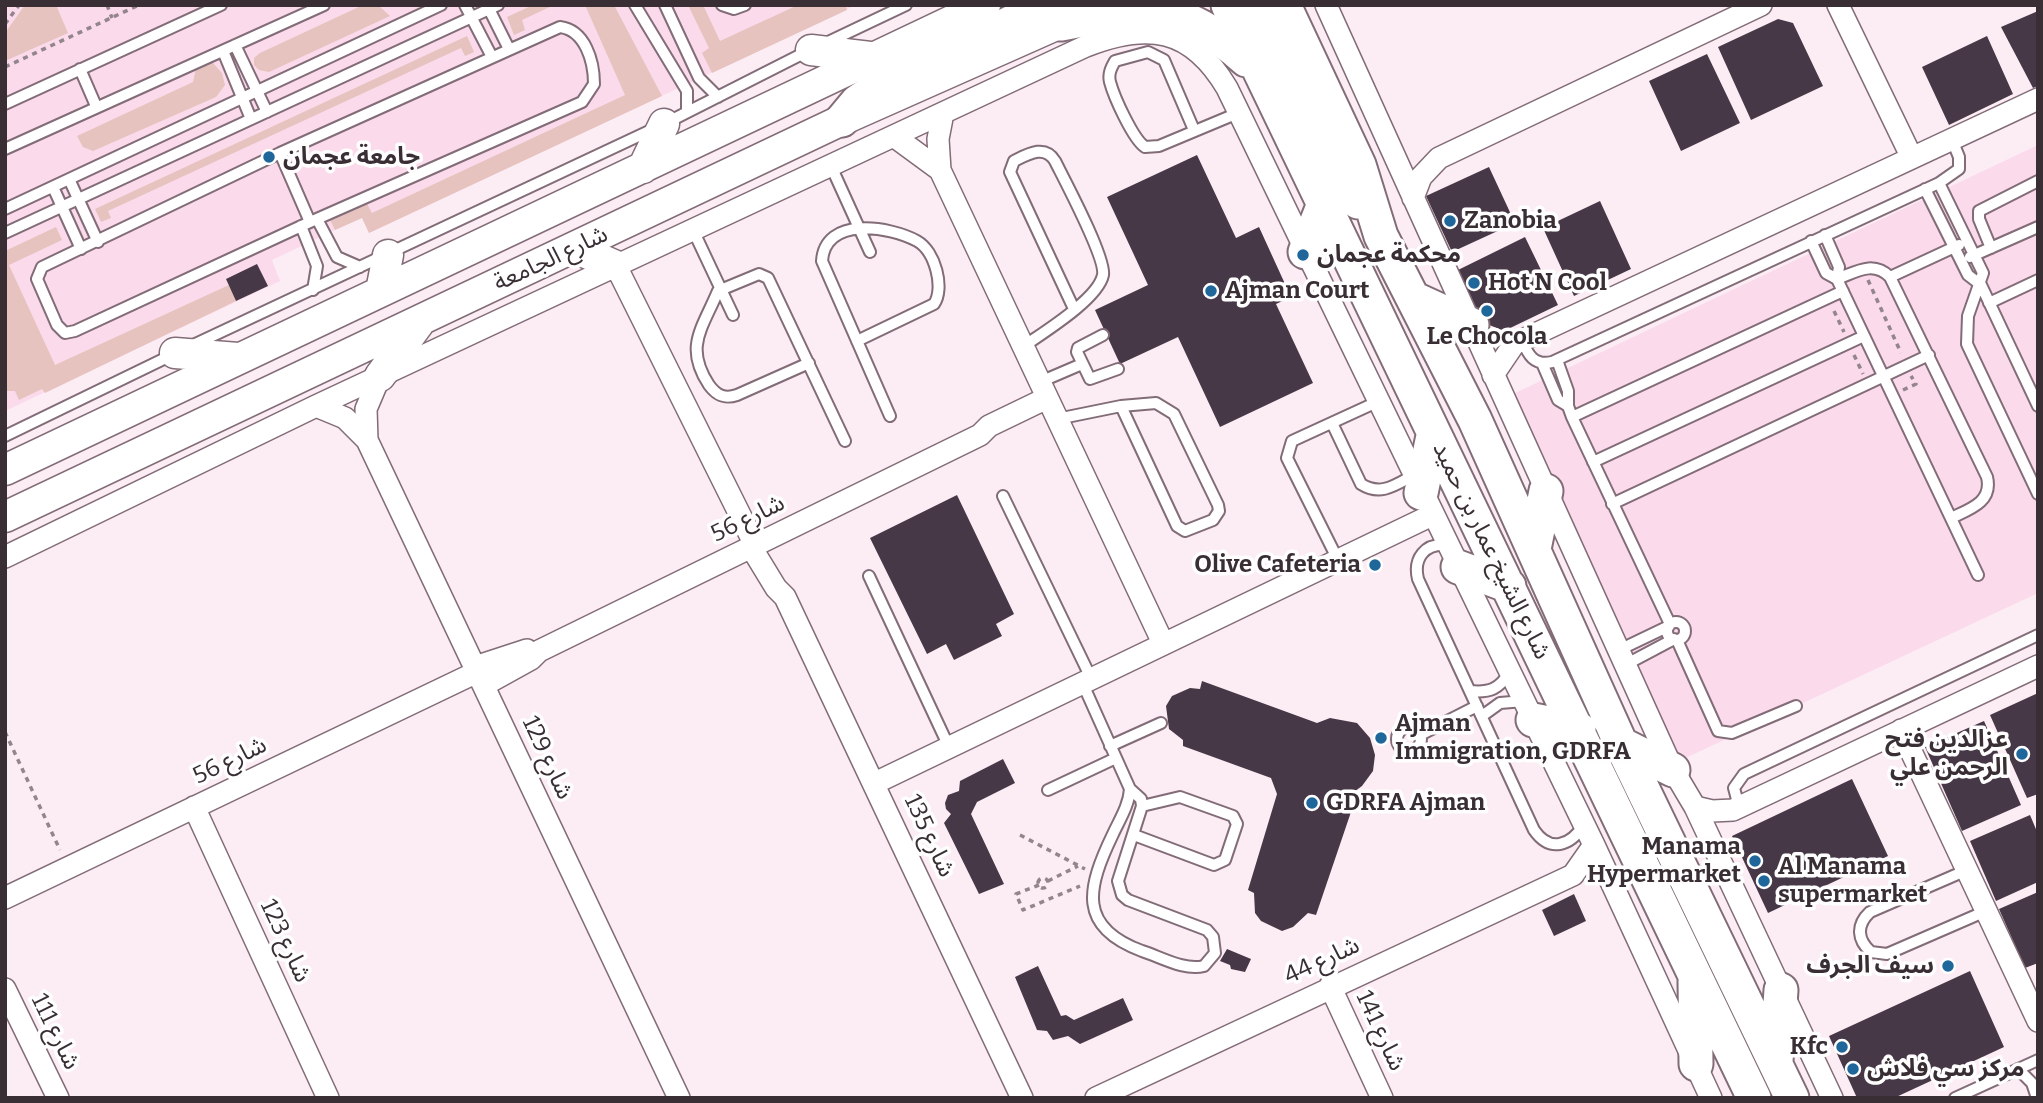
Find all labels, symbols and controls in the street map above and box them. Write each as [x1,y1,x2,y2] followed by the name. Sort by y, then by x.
[283,143,420,171] place label: جامعة عجمان
[261,149,277,165] marker: جامعة عجمان
[1464,207,1557,235] place label: Zanobia
[1442,213,1458,229] marker: Zanobia
[489,220,613,298] street label: شارع الجامعة
[1317,241,1461,269] place label: محكمة عجمان
[1295,247,1311,263] marker: محكمة عجمان
[1488,269,1607,297] place label: Hot N Cool
[1466,275,1482,291] marker: Hot N Cool
[1225,277,1369,305] place label: Ajman Court
[1203,283,1219,299] marker: Ajman Court
[1479,303,1495,319] marker: Le Chocola
[1426,323,1548,351] place label: Le Chocola
[1426,438,1556,664] street label: شارع الشيخ عمار بن حميد
[706,489,790,549] street label: شارع 56
[1194,551,1361,579] place label: Olive Cafeteria
[1367,557,1383,573] marker: Olive Cafeteria
[1395,710,1631,766] place label: Ajman Immigration, GDRFA
[515,712,579,804] street label: شارع 129
[1885,726,2008,782] place label: عزالدين فتح الرحمن علي
[1373,730,1389,746] marker: Ajman Immigration, GDRFA
[188,731,272,791] street label: شارع 56
[2014,746,2030,762] marker: عزالدين فتح الرحمن علي
[1326,789,1485,817] place label: GDRFA Ajman
[897,790,961,882] street label: شارع 135
[1304,795,1320,811] marker: GDRFA Ajman
[1587,833,1741,889] place label: Manama Hypermarket
[1747,853,1763,869] marker: Manama Hypermarket
[1778,853,1927,909] place label: Al Manama supermarket
[1756,873,1772,889] marker: Al Manama supermarket
[253,895,317,987] street label: شارع 123
[1280,931,1364,991] street label: شارع 44
[1806,952,1934,980] place label: سيف الجرف
[1940,958,1956,974] marker: سيف الجرف
[1349,986,1411,1076] street label: شارع 141
[24,989,86,1075] street label: شارع 111
[1790,1033,1828,1061] place label: Kfc
[1834,1039,1850,1055] marker: Kfc
[1867,1055,2024,1083] place label: مركز سي فلاش
[1845,1061,1861,1077] marker: مركز سي فلاش

